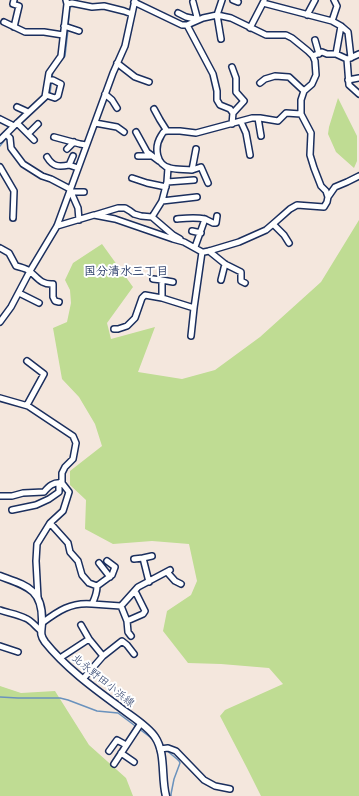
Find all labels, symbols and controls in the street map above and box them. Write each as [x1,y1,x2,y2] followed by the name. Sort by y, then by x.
[84,265,168,279] district label: 国分清水三丁目
[69,652,137,710] street label: 北永野田小浜線

